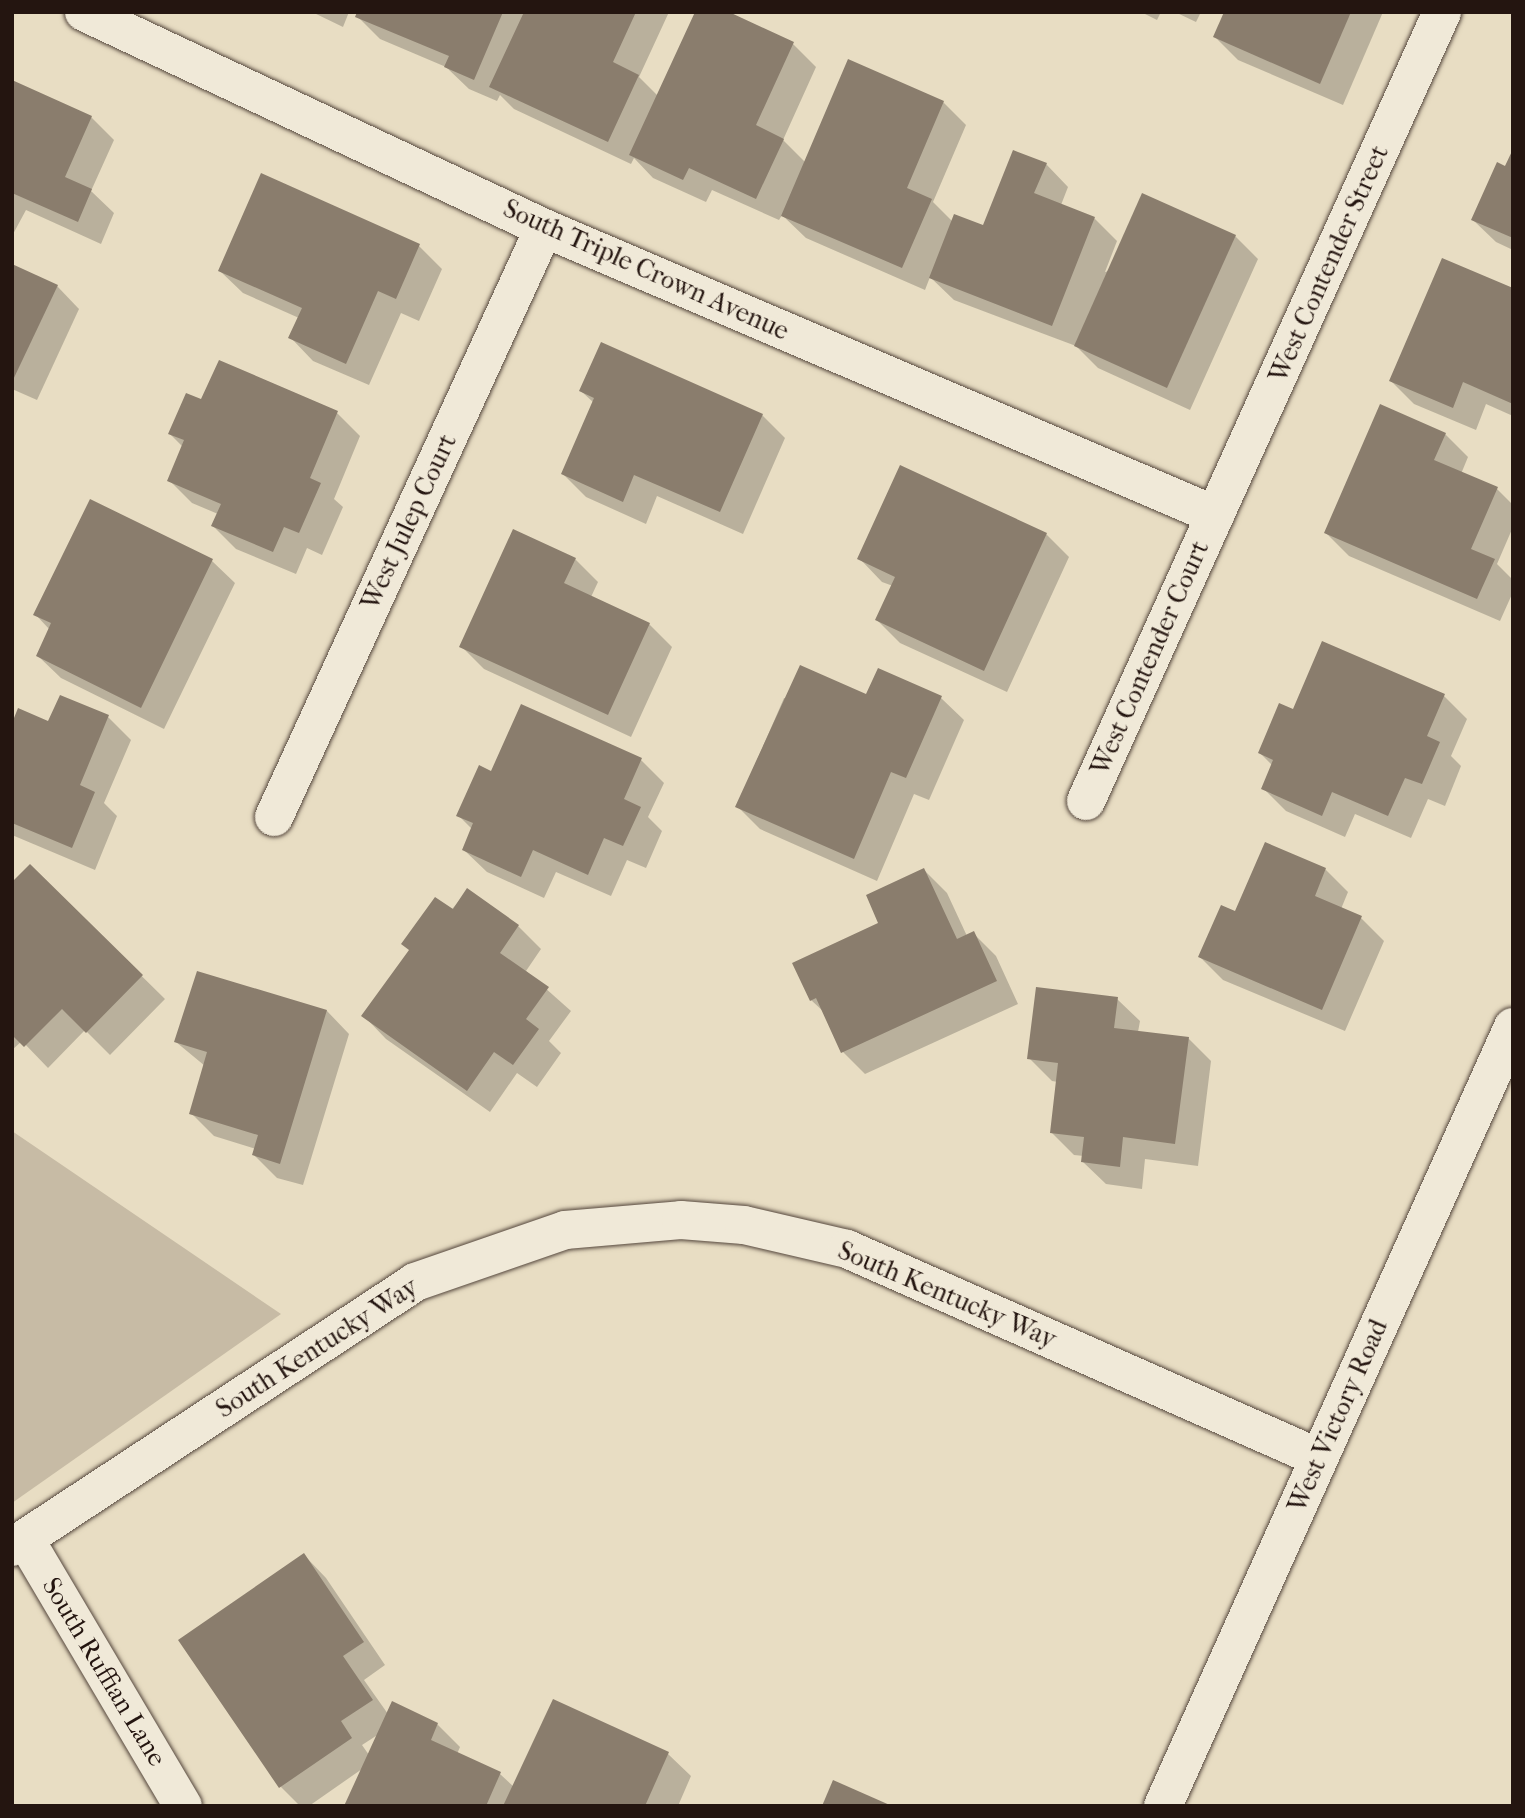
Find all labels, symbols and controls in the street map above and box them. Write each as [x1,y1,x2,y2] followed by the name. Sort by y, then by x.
[1263,141,1395,387] street label: West Contender Street
[498,193,794,347] street label: South Triple Crown Avenue
[355,429,463,615] street label: West Julep Court
[1084,536,1216,780] street label: West Contender Court
[833,1235,1061,1355] street label: South Kentucky Way
[210,1271,424,1425] street label: South Kentucky Way
[1282,1315,1394,1517] street label: West Victory Road
[35,1572,173,1772] street label: South Ruffian Lane

